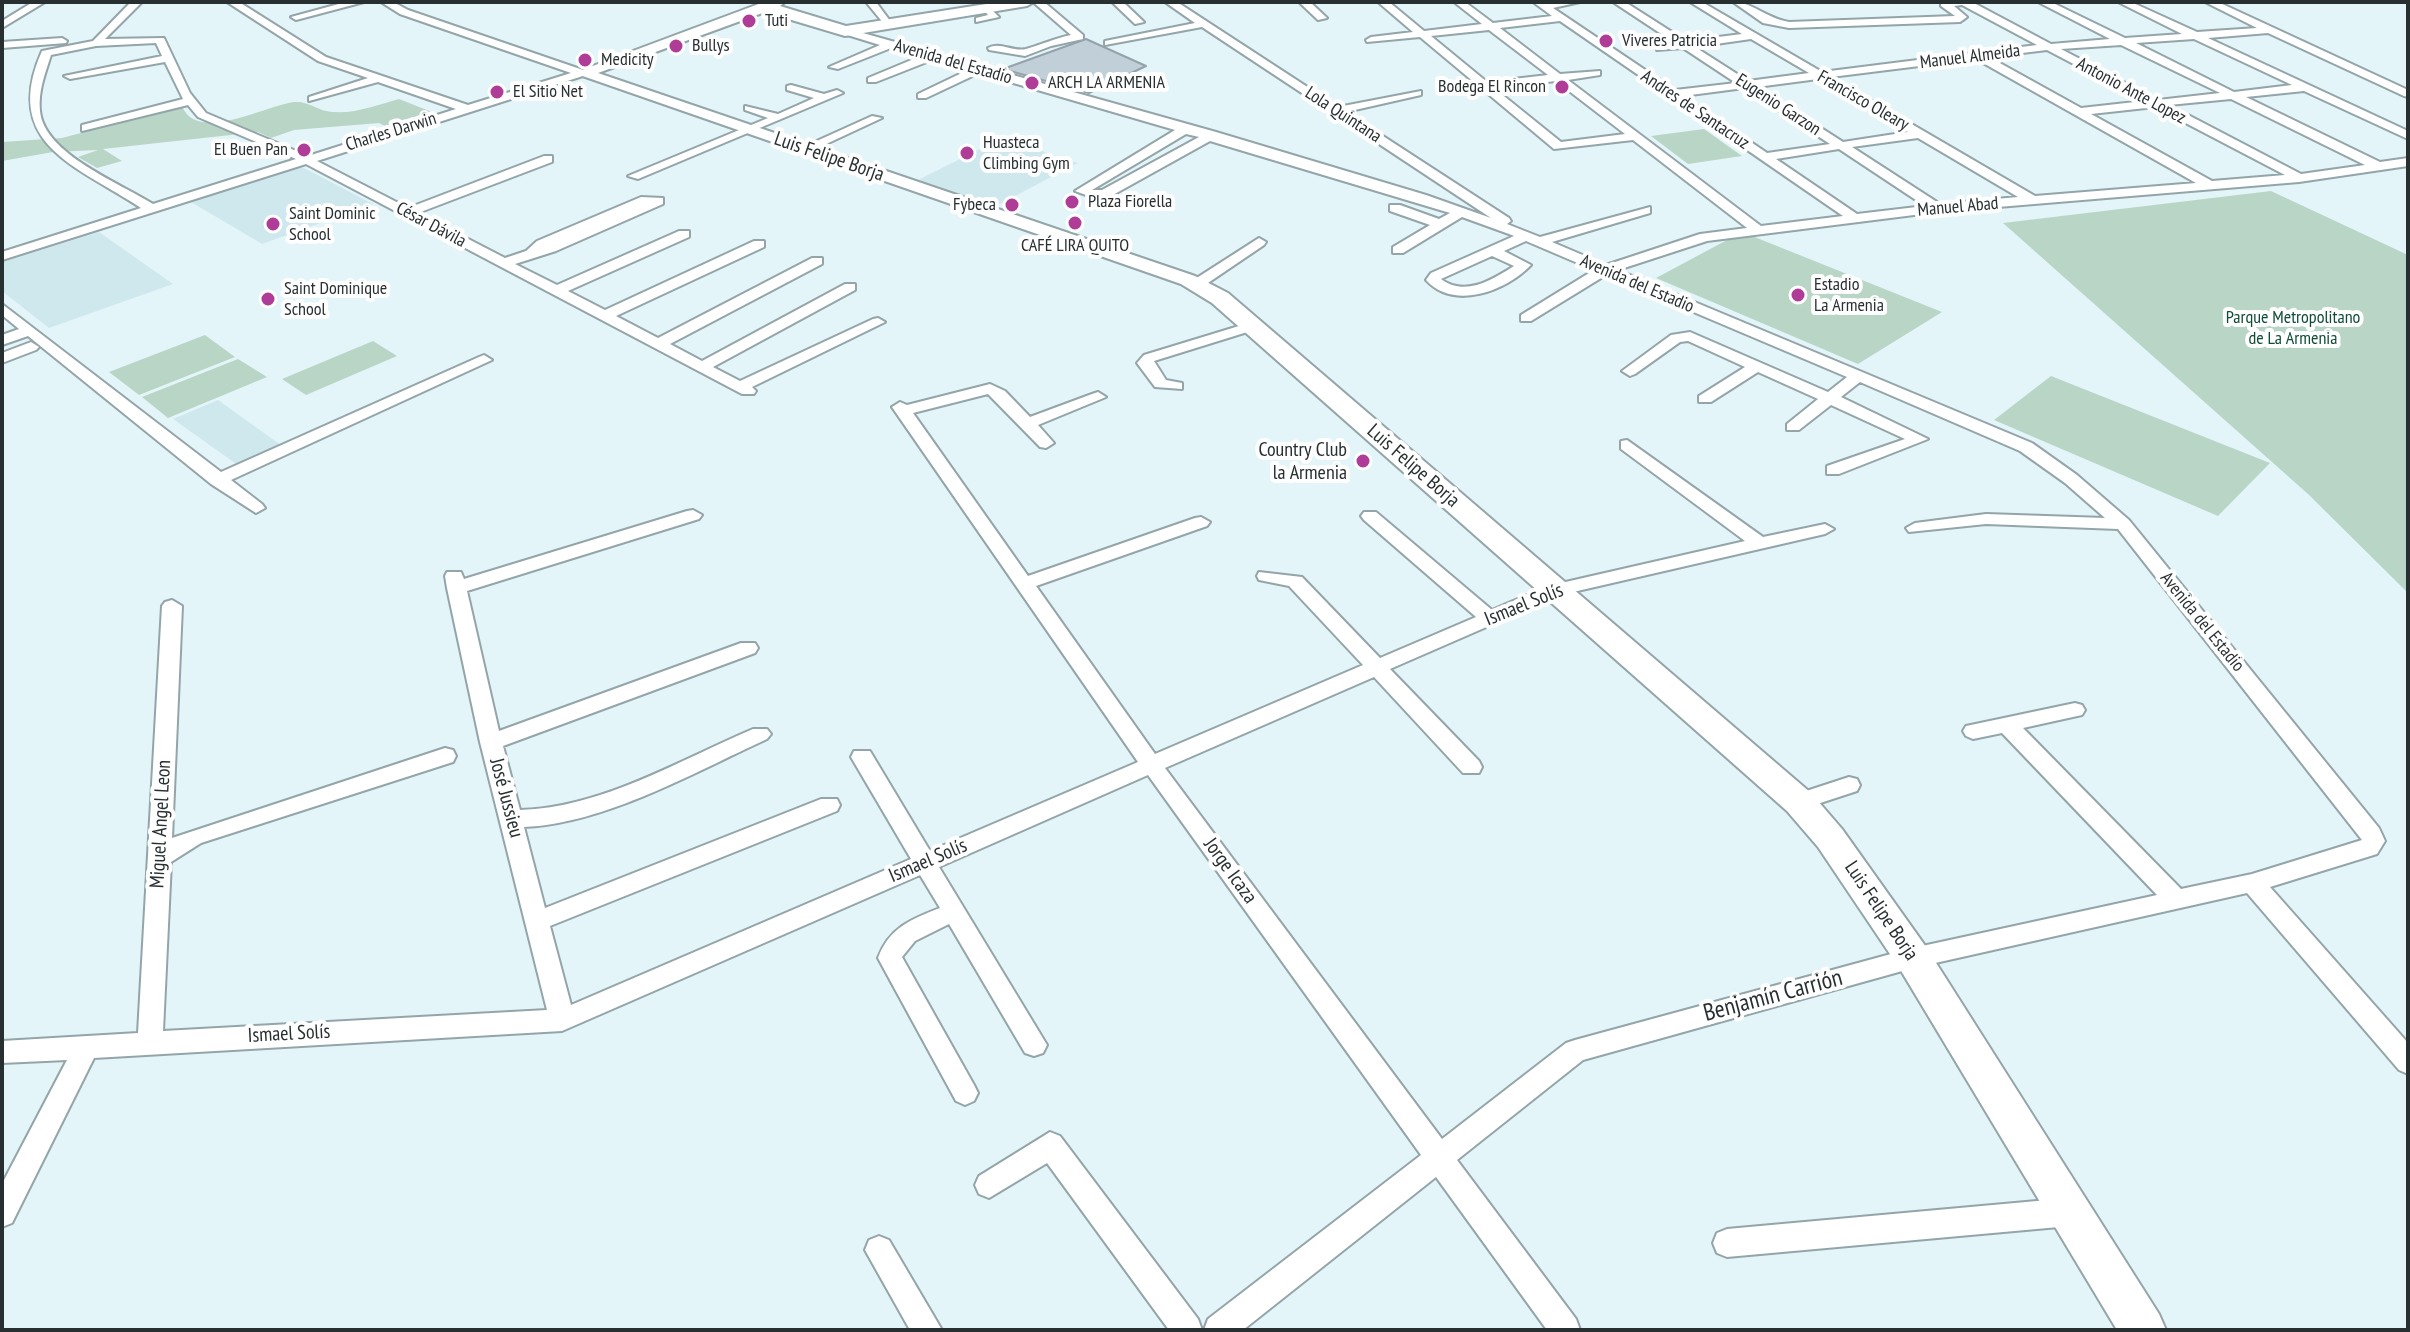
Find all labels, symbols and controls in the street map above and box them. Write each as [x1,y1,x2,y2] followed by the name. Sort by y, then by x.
[765,10,788,32] place label: Tuti
[740,12,758,30] marker: Tuti
[1622,30,1717,52] place label: Viveres Patricia
[1597,32,1615,50] marker: Viveres Patricia
[692,35,730,57] place label: Bullys
[892,35,1014,89] street label: Avenida del Estadio
[667,37,685,55] marker: Bullys
[1919,40,2021,74] street label: Manuel Almeida
[601,49,654,71] place label: Medicity
[576,51,594,69] marker: Medicity
[2073,53,2189,129] street label: Antonio Ante Lopez
[1637,66,1753,154] street label: Andres de Santacruz
[1813,66,1913,136] street label: Francisco Oleary
[1731,70,1825,140] street label: Eugenio Garzon
[1048,72,1165,94] place label: ARCH LA ARMENIA
[1023,74,1041,92] marker: ARCH LA ARMENIA
[1438,76,1546,98] place label: Bodega El Rincon
[1553,78,1571,96] marker: Bodega El Rincon
[513,81,583,103] place label: El Sitio Net
[1301,82,1385,148] street label: Lola Quintana
[488,83,506,101] marker: El Sitio Net
[343,108,439,156] street label: Charles Darwin
[771,127,887,187] street label: Luis Felipe Borja
[983,132,1070,174] place label: Huasteca Climbing Gym
[214,139,288,161] place label: El Buen Pan
[295,141,313,159] marker: El Buen Pan
[958,144,976,162] marker: Huasteca Climbing Gym
[1088,191,1172,213] place label: Plaza Fiorella
[1063,193,1081,211] marker: Plaza Fiorella
[1917,193,1999,221] street label: Manuel Abad
[953,194,996,216] place label: Fybeca
[1003,196,1021,214] marker: Fybeca
[392,198,470,252] street label: César Dávila
[289,203,376,246] place label: Saint Dominic School
[1066,214,1084,232] marker: CAFÉ LIRA QUITO
[264,215,282,233] marker: Saint Dominic School
[1021,235,1129,257] place label: CAFÉ LIRA QUITO
[1577,250,1697,318] street label: Avenida del Estadio
[1814,274,1884,316] place label: Estadio La Armenia
[284,278,387,320] place label: Saint Dominique School
[1789,286,1807,304] marker: Estadio La Armenia
[259,290,277,308] marker: Saint Dominique School
[2226,307,2360,350] park label: Parque Metropolitano de La Armenia
[1362,419,1464,513] street label: Luis Felipe Borja
[1258,438,1347,485] place label: Country Club la Armenia
[1354,452,1372,470] marker: Country Club la Armenia
[2155,568,2249,676] street label: Avenida del Estadio
[1481,578,1567,632] street label: Ismael Solís
[484,756,528,840] street label: José Jussieu
[146,759,176,889] street label: Miguel Angel Leon
[885,834,971,888] street label: Ismael Solís
[1198,834,1262,908] street label: Jorge Icaza
[1839,857,1923,965] street label: Luis Felipe Borja
[1700,964,1846,1028] street label: Benjamín Carrión
[247,1020,331,1048] street label: Ismael Solís

